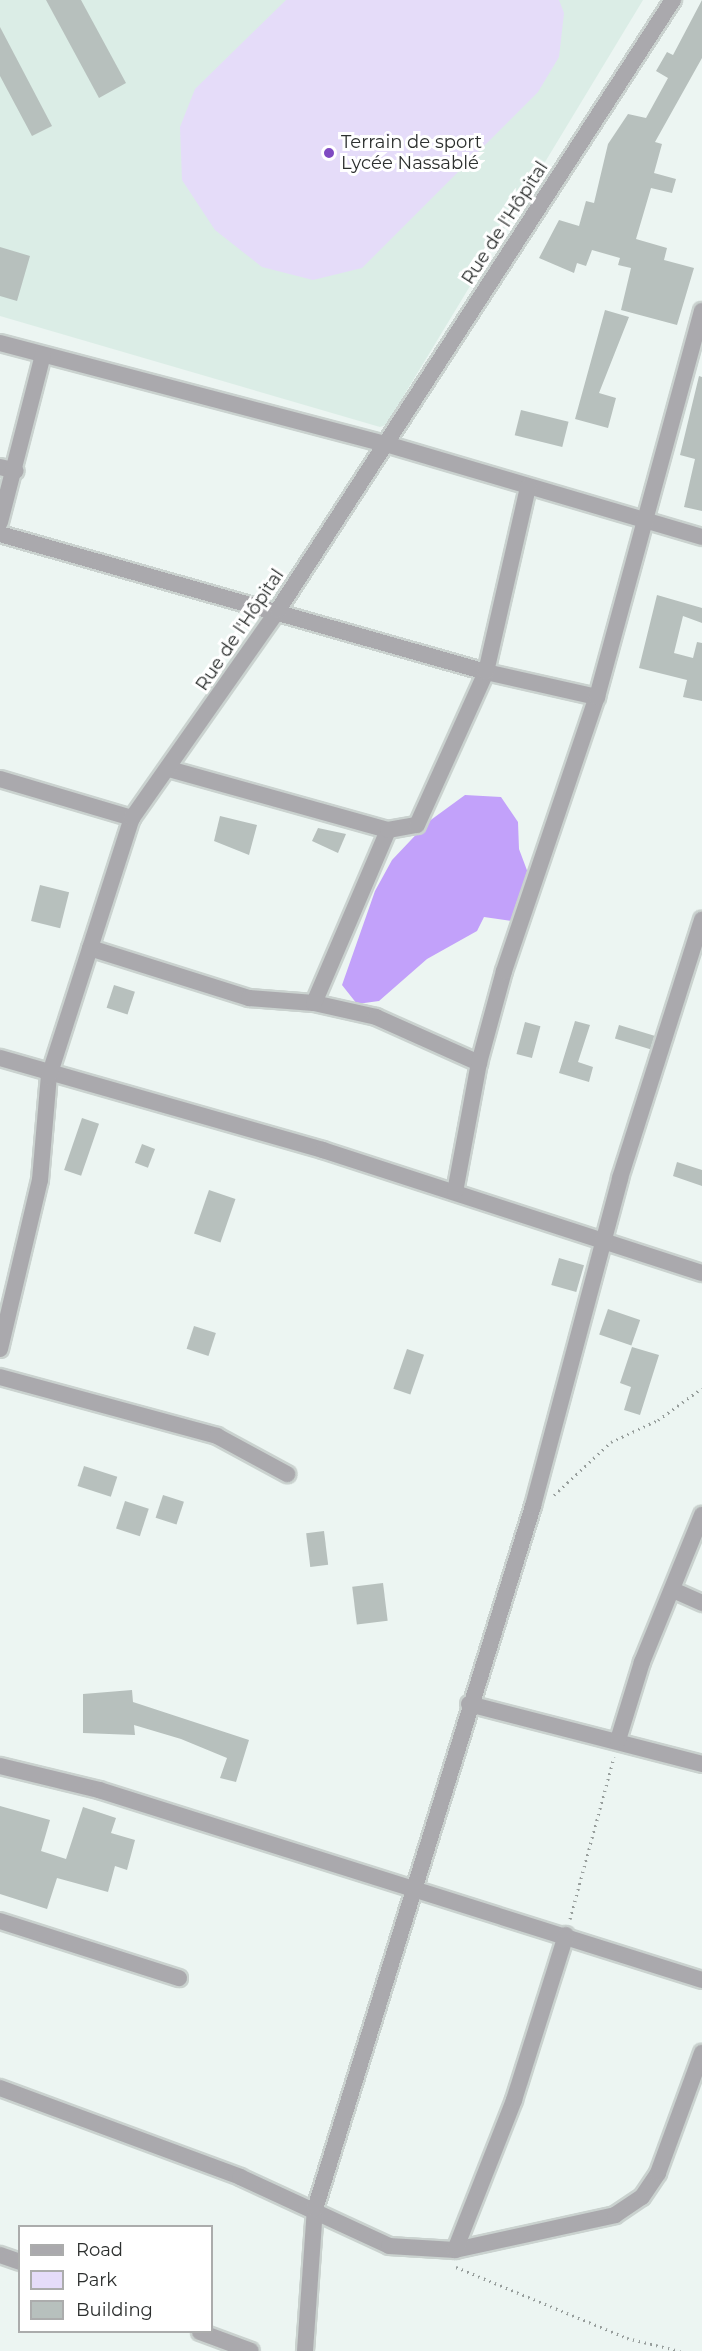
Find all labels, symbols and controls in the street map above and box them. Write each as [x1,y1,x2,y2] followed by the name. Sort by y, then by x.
[341,132,482,174] place label: Terrain de sport Lycée Nassablé
[322,146,336,160] marker: Terrain de sport Lycée Nassablé
[457,157,553,289] street label: Rue de l'Hôpital
[191,565,289,695] street label: Rue de l'Hôpital
[18,2225,213,2333] legend
[76,2239,123,2261] text: Road
[76,2269,117,2291] text: Park
[76,2299,153,2321] text: Building

